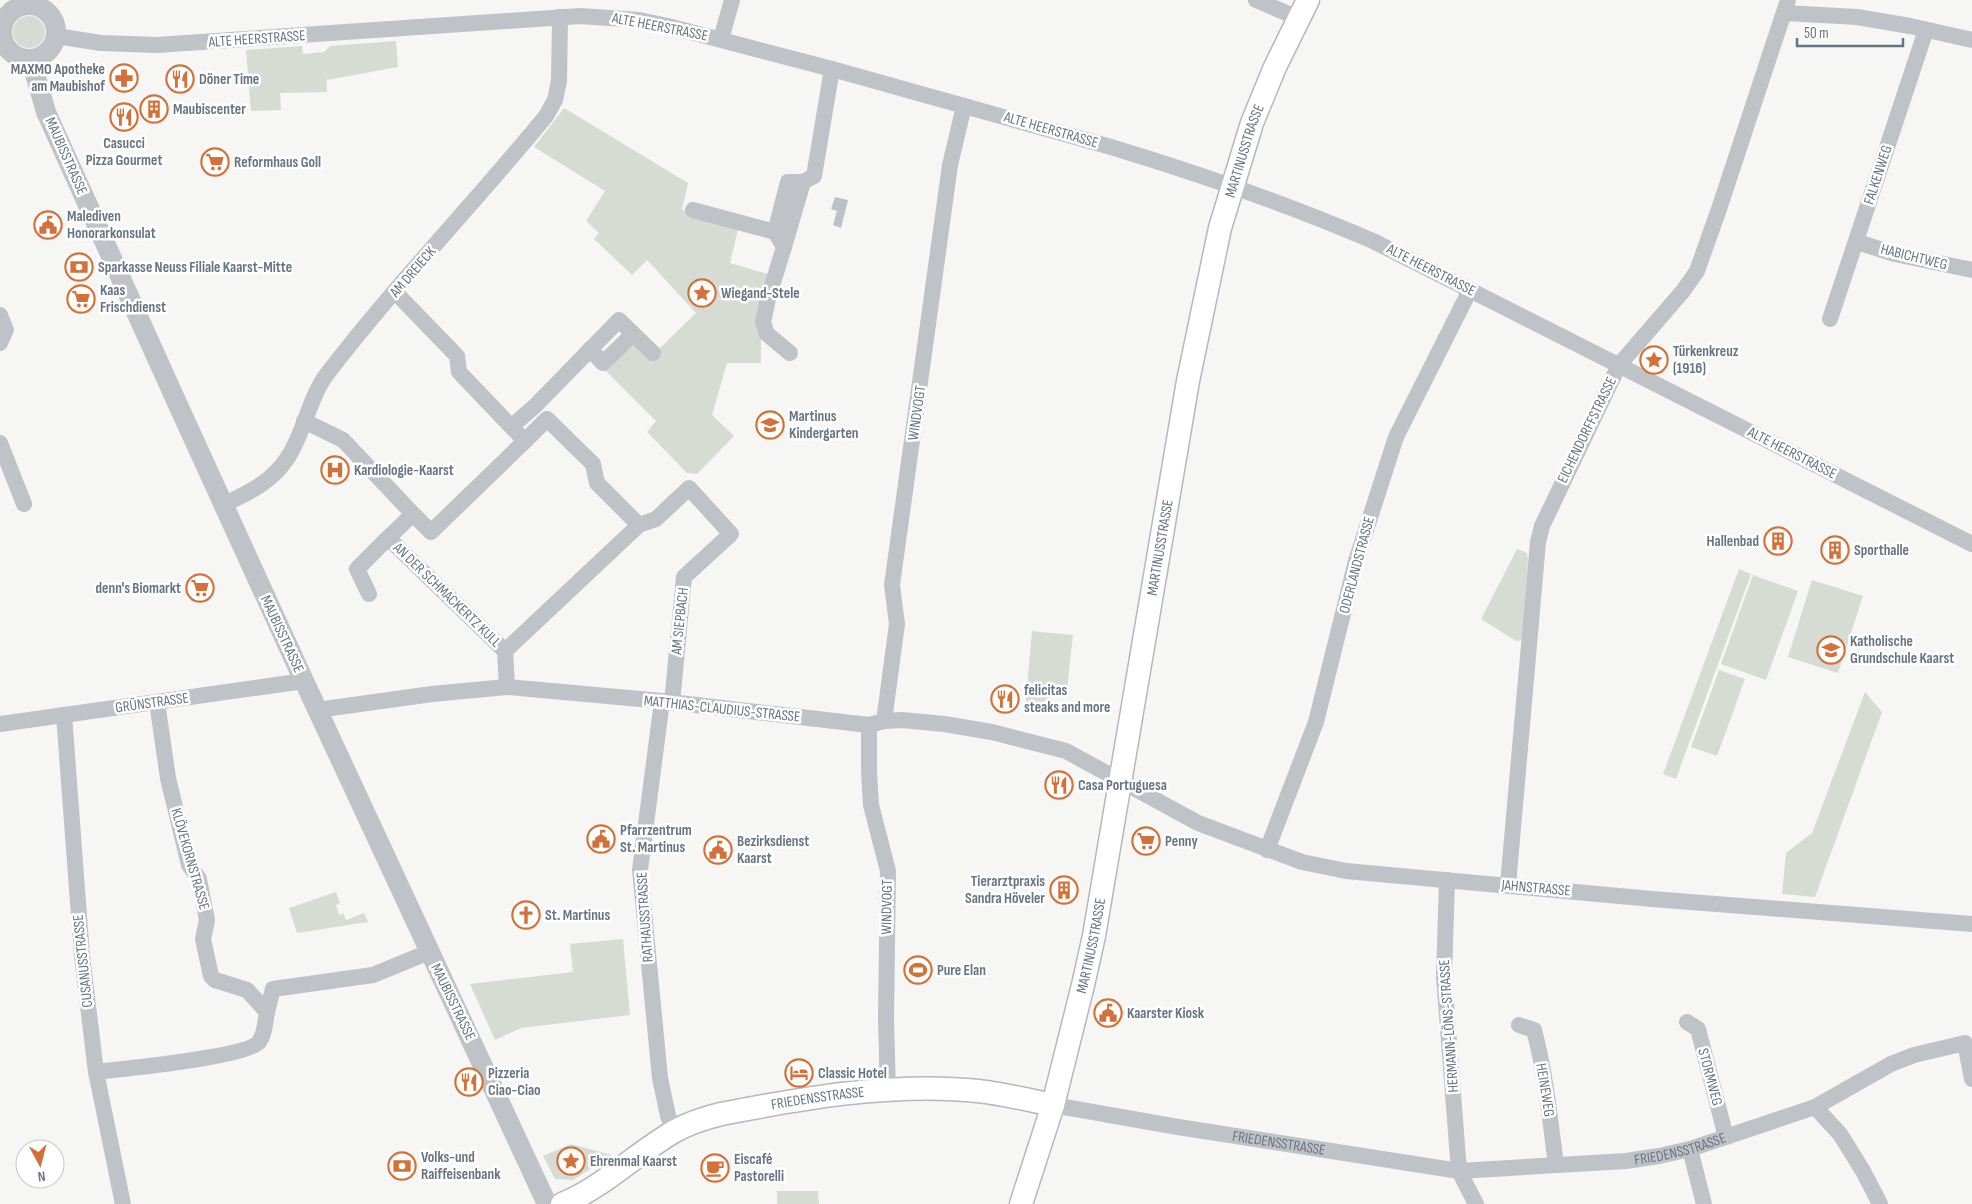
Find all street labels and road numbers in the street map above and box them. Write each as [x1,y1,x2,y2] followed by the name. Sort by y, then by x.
[610,8,709,46] street label: ALTE HEERSTRASSE
[207,26,306,52] street label: ALTE HEERSTRASSE
[1220,101,1268,200] street label: MARTINUSSTRASSE
[1001,107,1100,153] street label: ALTE HEERSTRASSE
[40,114,92,198] street label: MAUBISSTRASSE
[1859,143,1897,207] street label: FALKENWEG
[1383,239,1479,300] street label: ALTE HEERSTRASSE
[1879,240,1949,274] street label: HABICHTWEG
[385,242,440,302] street label: AM DREIECK
[1553,374,1621,486] street label: EICHENDORFFSTRASSE
[904,384,930,442] street label: WINDVOGT
[1744,422,1840,483] street label: ALTE HEERSTRASSE
[1142,498,1177,597] street label: MARTINUSSTRASSE
[1335,515,1379,615] street label: ODERLANDSTRASSE
[388,538,505,652] street label: AN DER SCHMACKERTZ KULL
[667,586,693,657] street label: AM SIEPBACH
[256,592,308,676] street label: MAUBISSTRASSE
[114,688,190,718] street label: GRÜNSTRASSE
[643,691,801,727] street label: MATTHIAS-CLAUDIUS-STRASSE
[166,806,214,912] street label: KLÖVEKORNSTRASSE
[632,871,658,963] street label: RATHAUSSTRASSE
[1500,875,1571,900] street label: JAHNSTRASSE
[877,879,897,935] street label: WINDVOGT
[1072,896,1110,995] street label: MARTINUSSTRASSE
[69,914,97,1008] street label: CUSANUSSTRASSE
[1435,959,1463,1093] street label: HERMANN-LÖNS-STRASSE
[426,961,480,1043] street label: MAUBISSTRASSE
[1693,1046,1727,1108] street label: STORMWEG
[1531,1062,1559,1118] street label: HEINEWEG
[769,1082,865,1114] street label: FRIEDENSSTRASSE
[1231,1126,1327,1159] street label: FRIEDENSSTRASSE
[1633,1128,1728,1169] street label: FRIEDENSSTRASSE

